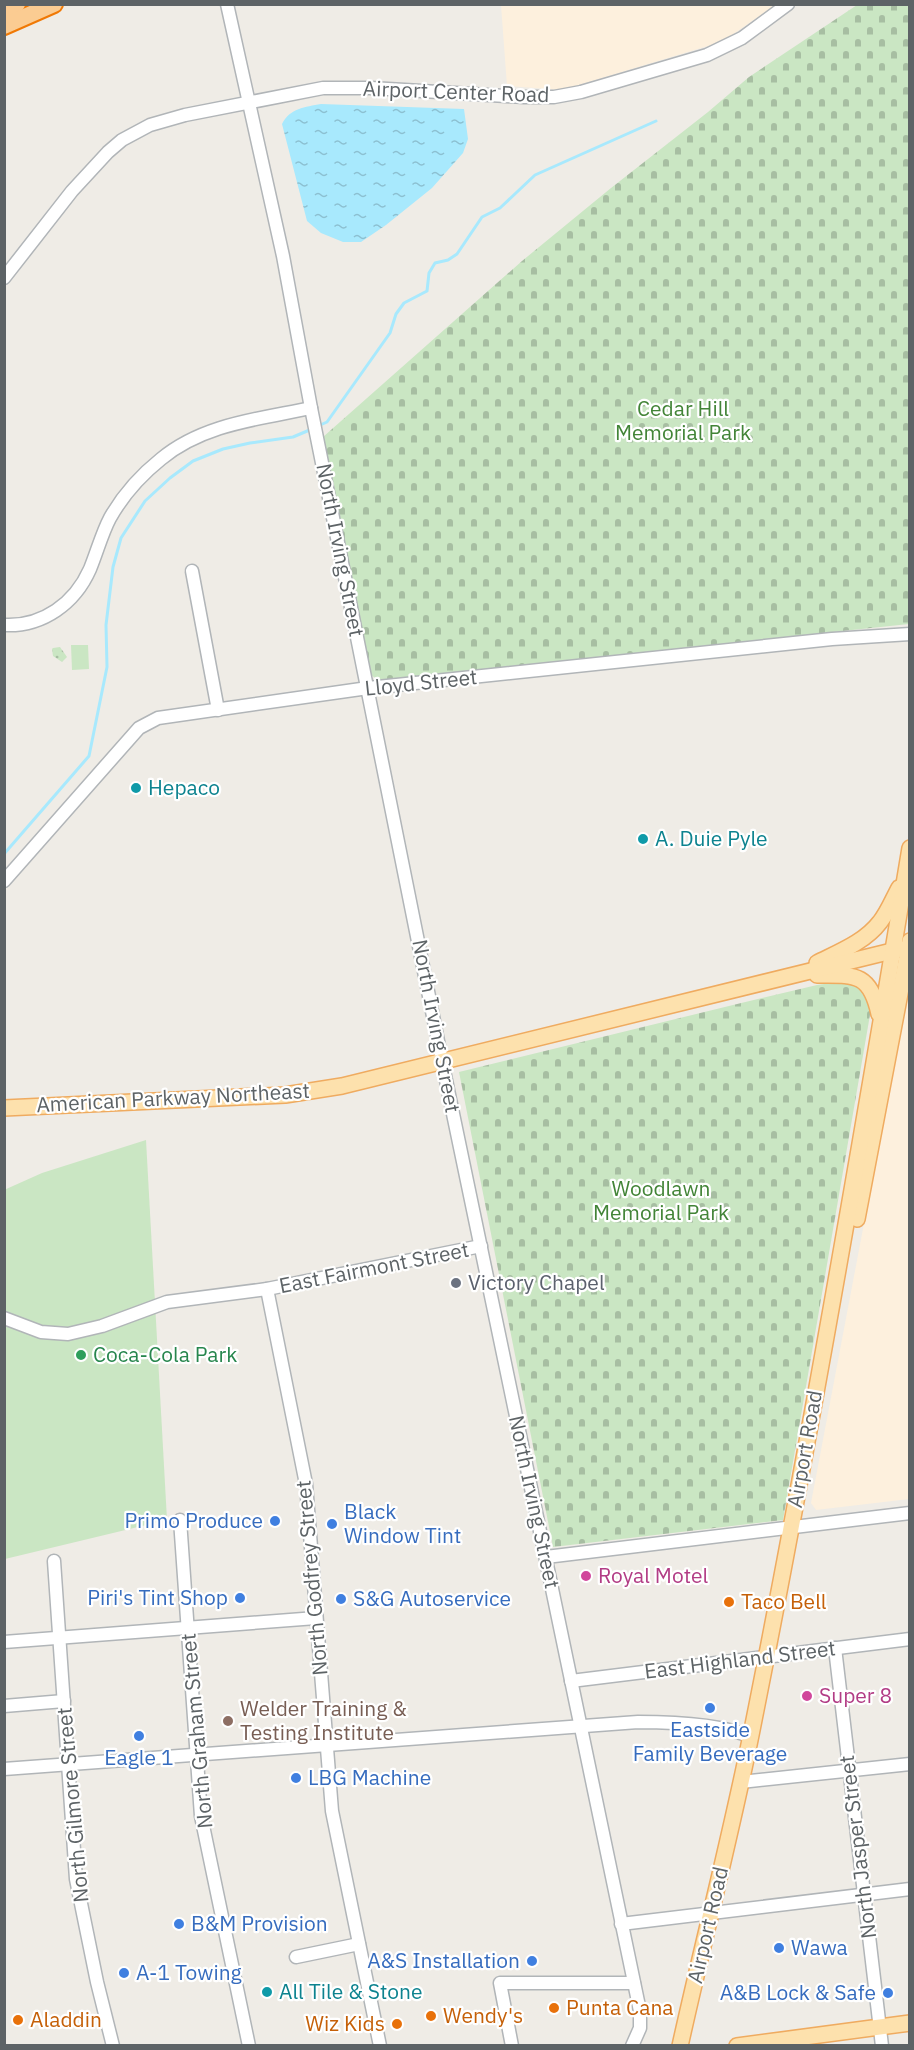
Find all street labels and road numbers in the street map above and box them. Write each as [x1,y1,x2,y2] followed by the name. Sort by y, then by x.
[362,74,550,108] street label: Airport Center Road
[310,461,372,639] street label: North Irving Street
[363,662,479,702] street label: Lloyd Street
[406,937,468,1115] street label: North Irving Street
[35,1076,310,1118] street label: American Parkway Northeast
[276,1235,471,1299] street label: East Fairmont Street
[780,1388,828,1510] street label: Airport Road
[503,1413,567,1591] street label: North Irving Street
[289,1479,333,1677] street label: North Godfrey Street
[174,1632,218,1830] street label: North Graham Street
[643,1633,837,1685] street label: East Highland Street
[50,1706,94,1904] street label: North Gilmore Street
[832,1754,882,1941] street label: North Jasper Street
[680,1864,734,1986] street label: Airport Road

